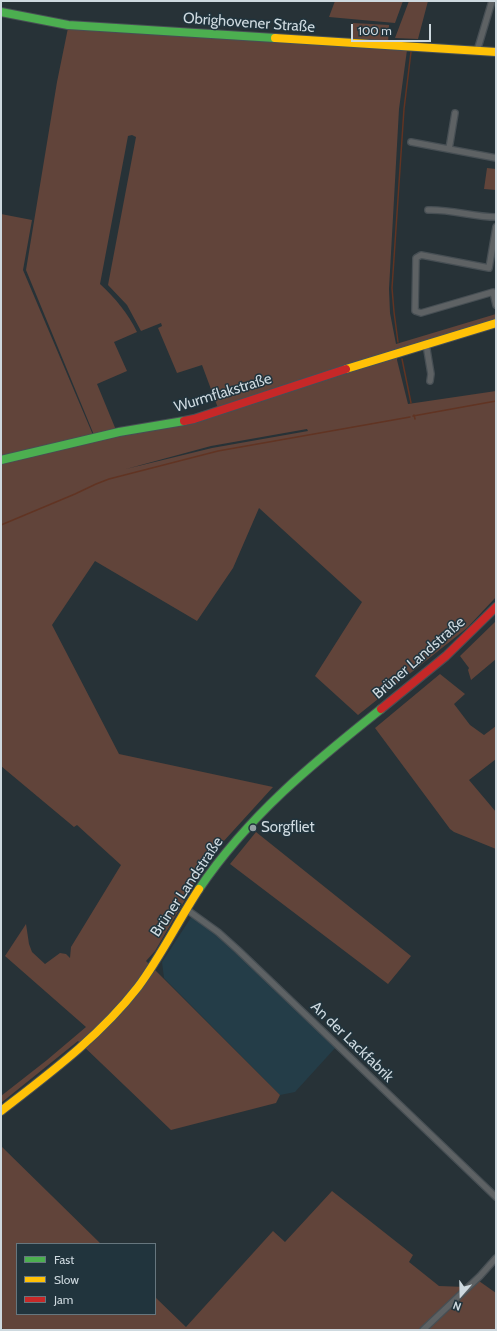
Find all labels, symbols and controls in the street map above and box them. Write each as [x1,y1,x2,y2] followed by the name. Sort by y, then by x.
[182,9,316,37] street label: Obrighovener Straße
[353,16,433,42] scale bar
[358,23,392,38] text: 100 m
[172,370,274,416] street label: Wurmflakstraße
[369,613,469,703] street label: Brüner Landstraße
[261,819,315,837] place label: Sorgfliet
[248,823,258,833] marker: Sorgfliet
[147,834,227,940] street label: Brüner Landstraße
[307,998,397,1086] street label: An der Lackfabrik
[16,1243,156,1315] legend
[54,1252,74,1267] text: Fast
[54,1272,79,1287] text: Slow
[441,1275,481,1315] north arrow
[54,1292,73,1307] text: Jam
[451,1298,463,1314] text: N

